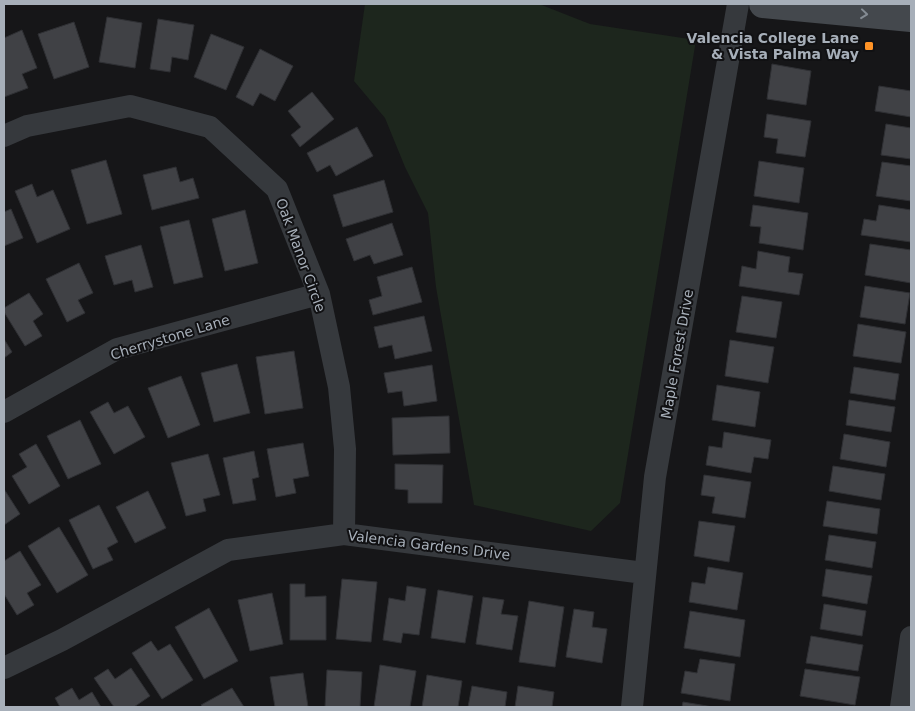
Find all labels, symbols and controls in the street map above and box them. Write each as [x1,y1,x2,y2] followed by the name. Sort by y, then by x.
[860,8,868,19] one-way arrow
[687,30,859,62] place label: Valencia College Lane & Vista Palma Way
[863,40,875,52] marker: Valencia College Lane & Vista Palma Way
[273,196,329,314] street label: Oak Manor Circle
[658,288,696,420] street label: Maple Forest Drive
[108,311,232,363] street label: Cherrystone Lane
[347,527,511,563] street label: Valencia Gardens Drive

